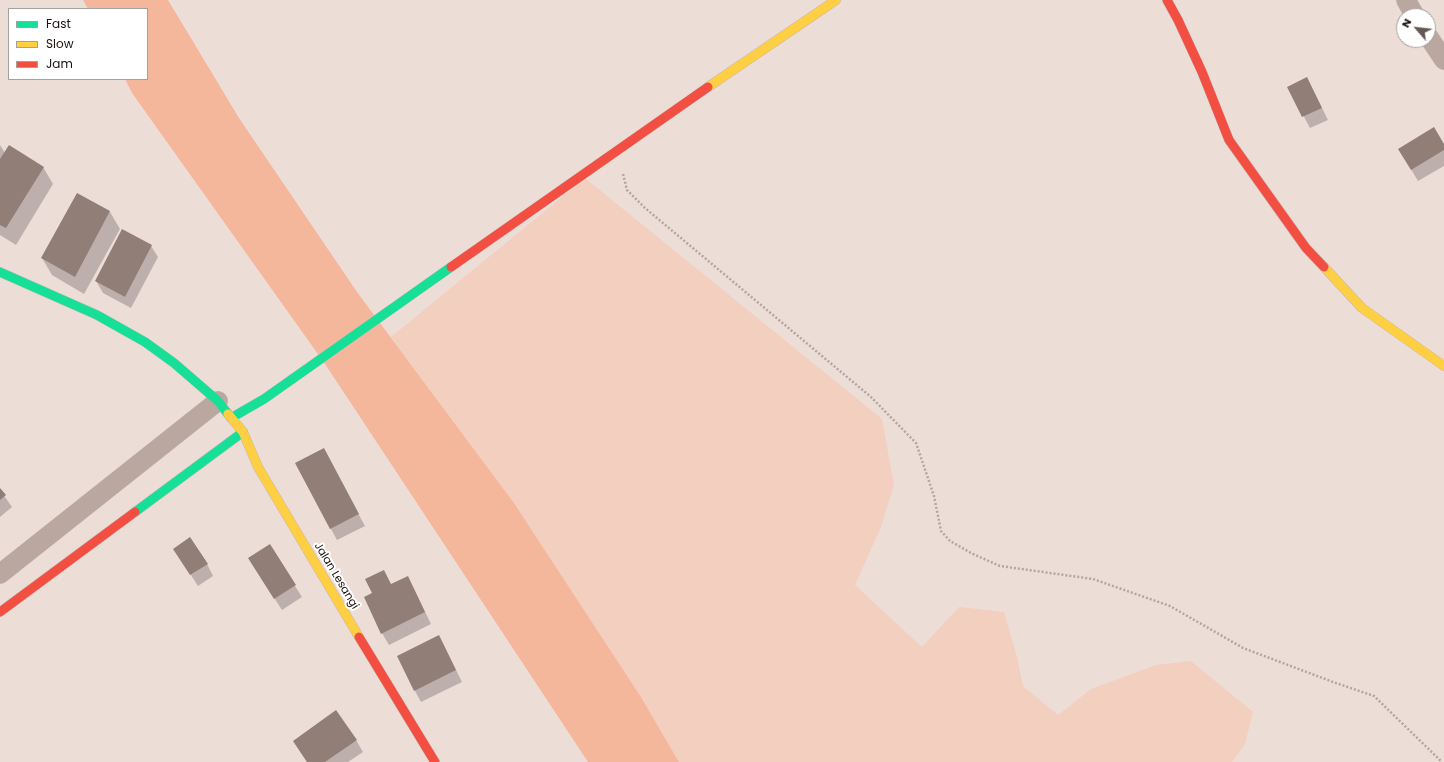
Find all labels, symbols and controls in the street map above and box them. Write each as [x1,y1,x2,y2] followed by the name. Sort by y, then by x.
[8,8,148,80] legend
[1396,8,1436,48] north arrow
[46,15,71,32] text: Fast
[1397,15,1415,30] text: N
[46,35,74,52] text: Slow
[46,55,73,72] text: Jam
[311,540,361,612] street label: Jalan Lesangi

